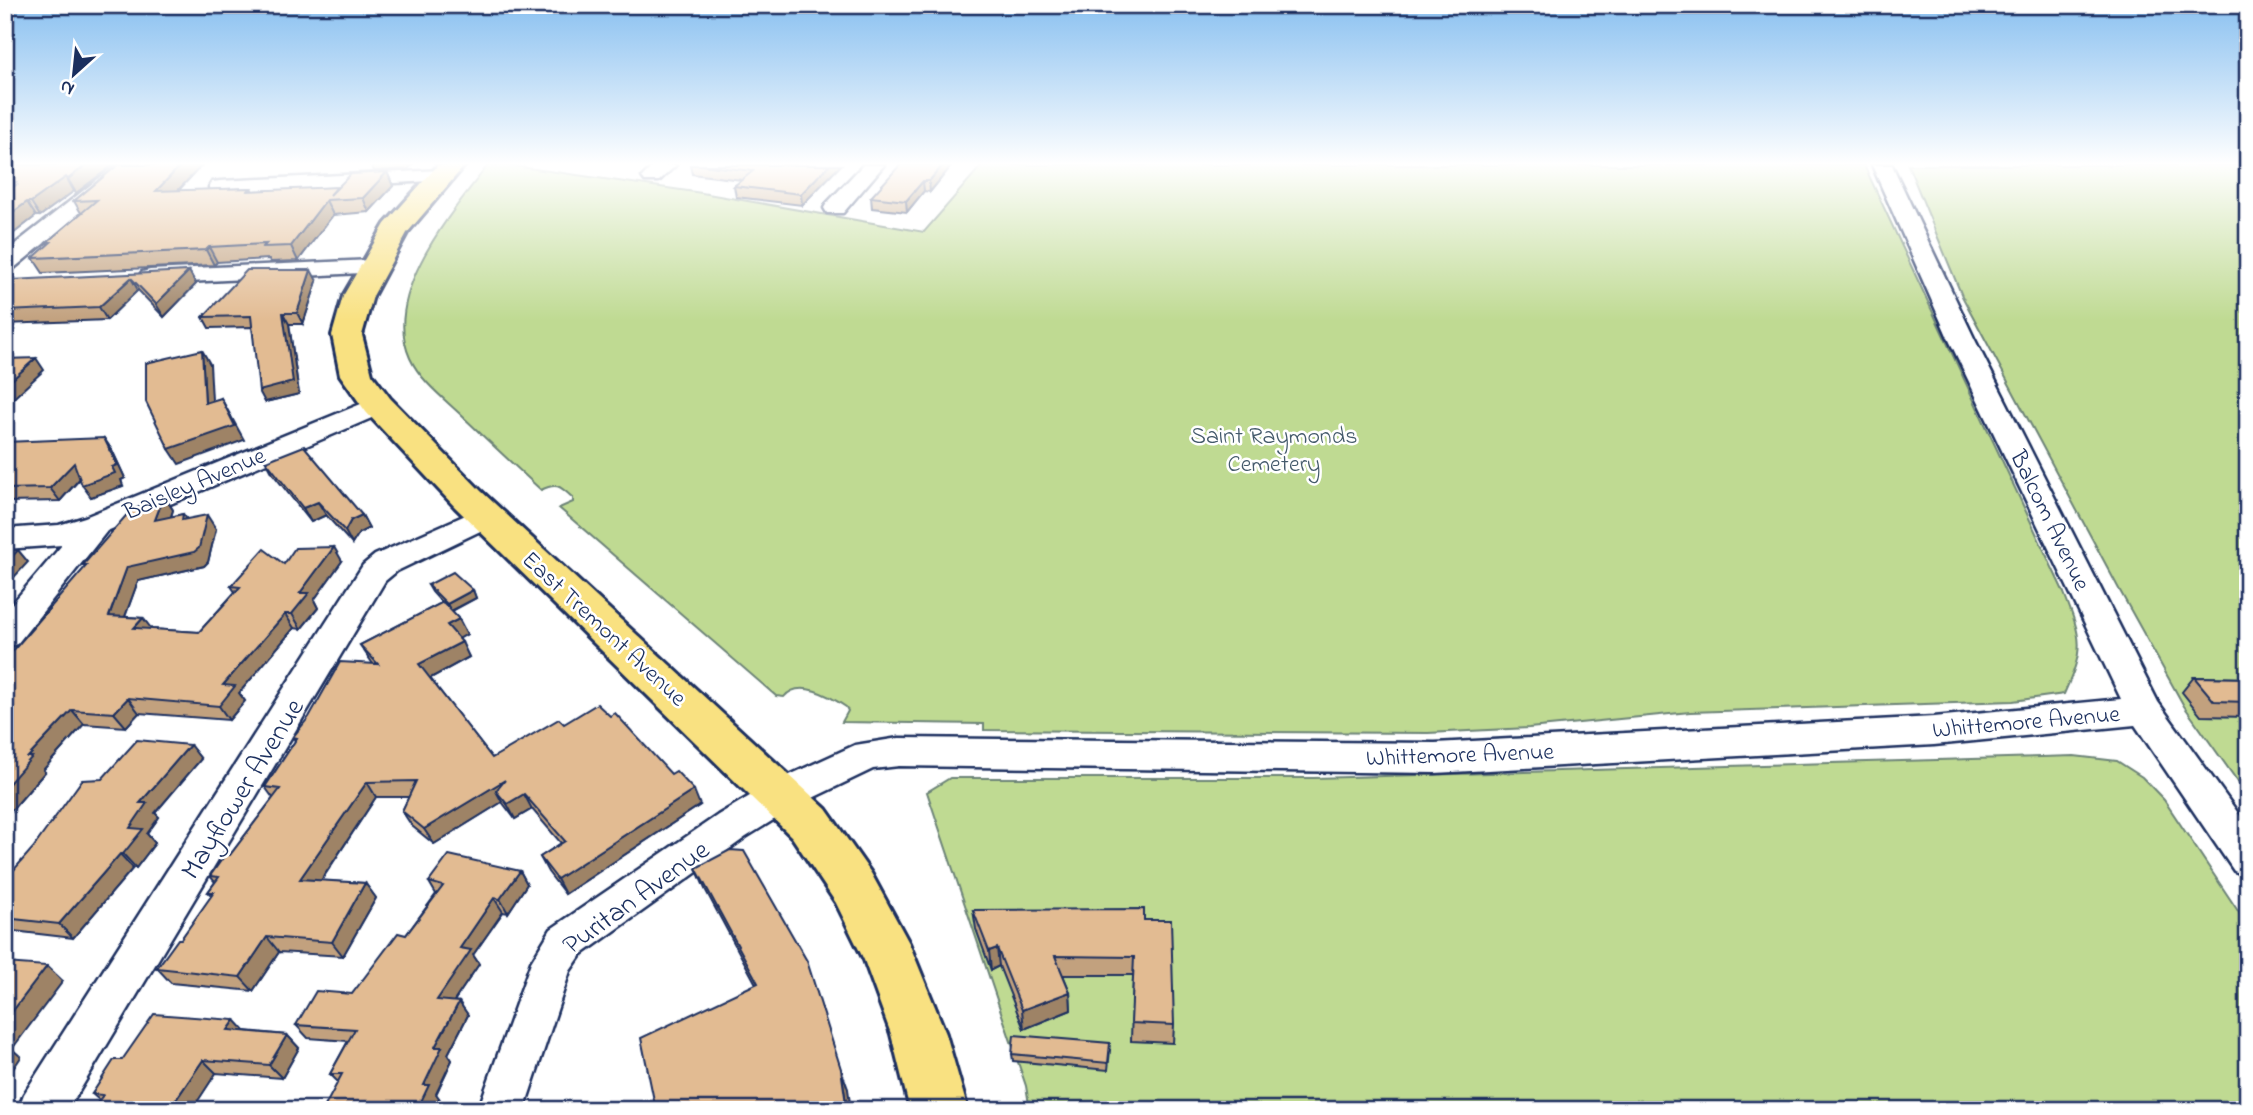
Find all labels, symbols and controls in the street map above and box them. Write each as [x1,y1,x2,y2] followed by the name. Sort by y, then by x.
[38,38,108,108] north arrow
[55,72,79,102] text: N
[1191,420,1357,484] park label: Saint Raymonds Cemetery
[117,439,272,532] street label: Baisley Avenue
[1999,444,2098,598] street label: Balcom Avenue
[513,544,694,716] street label: East Tremont Avenue
[172,691,316,888] street label: Mayflower Avenue
[1931,698,2122,749] street label: Whittemore Avenue
[1365,736,1555,777] street label: Whittemore Avenue
[555,831,720,966] street label: Puritan Avenue

